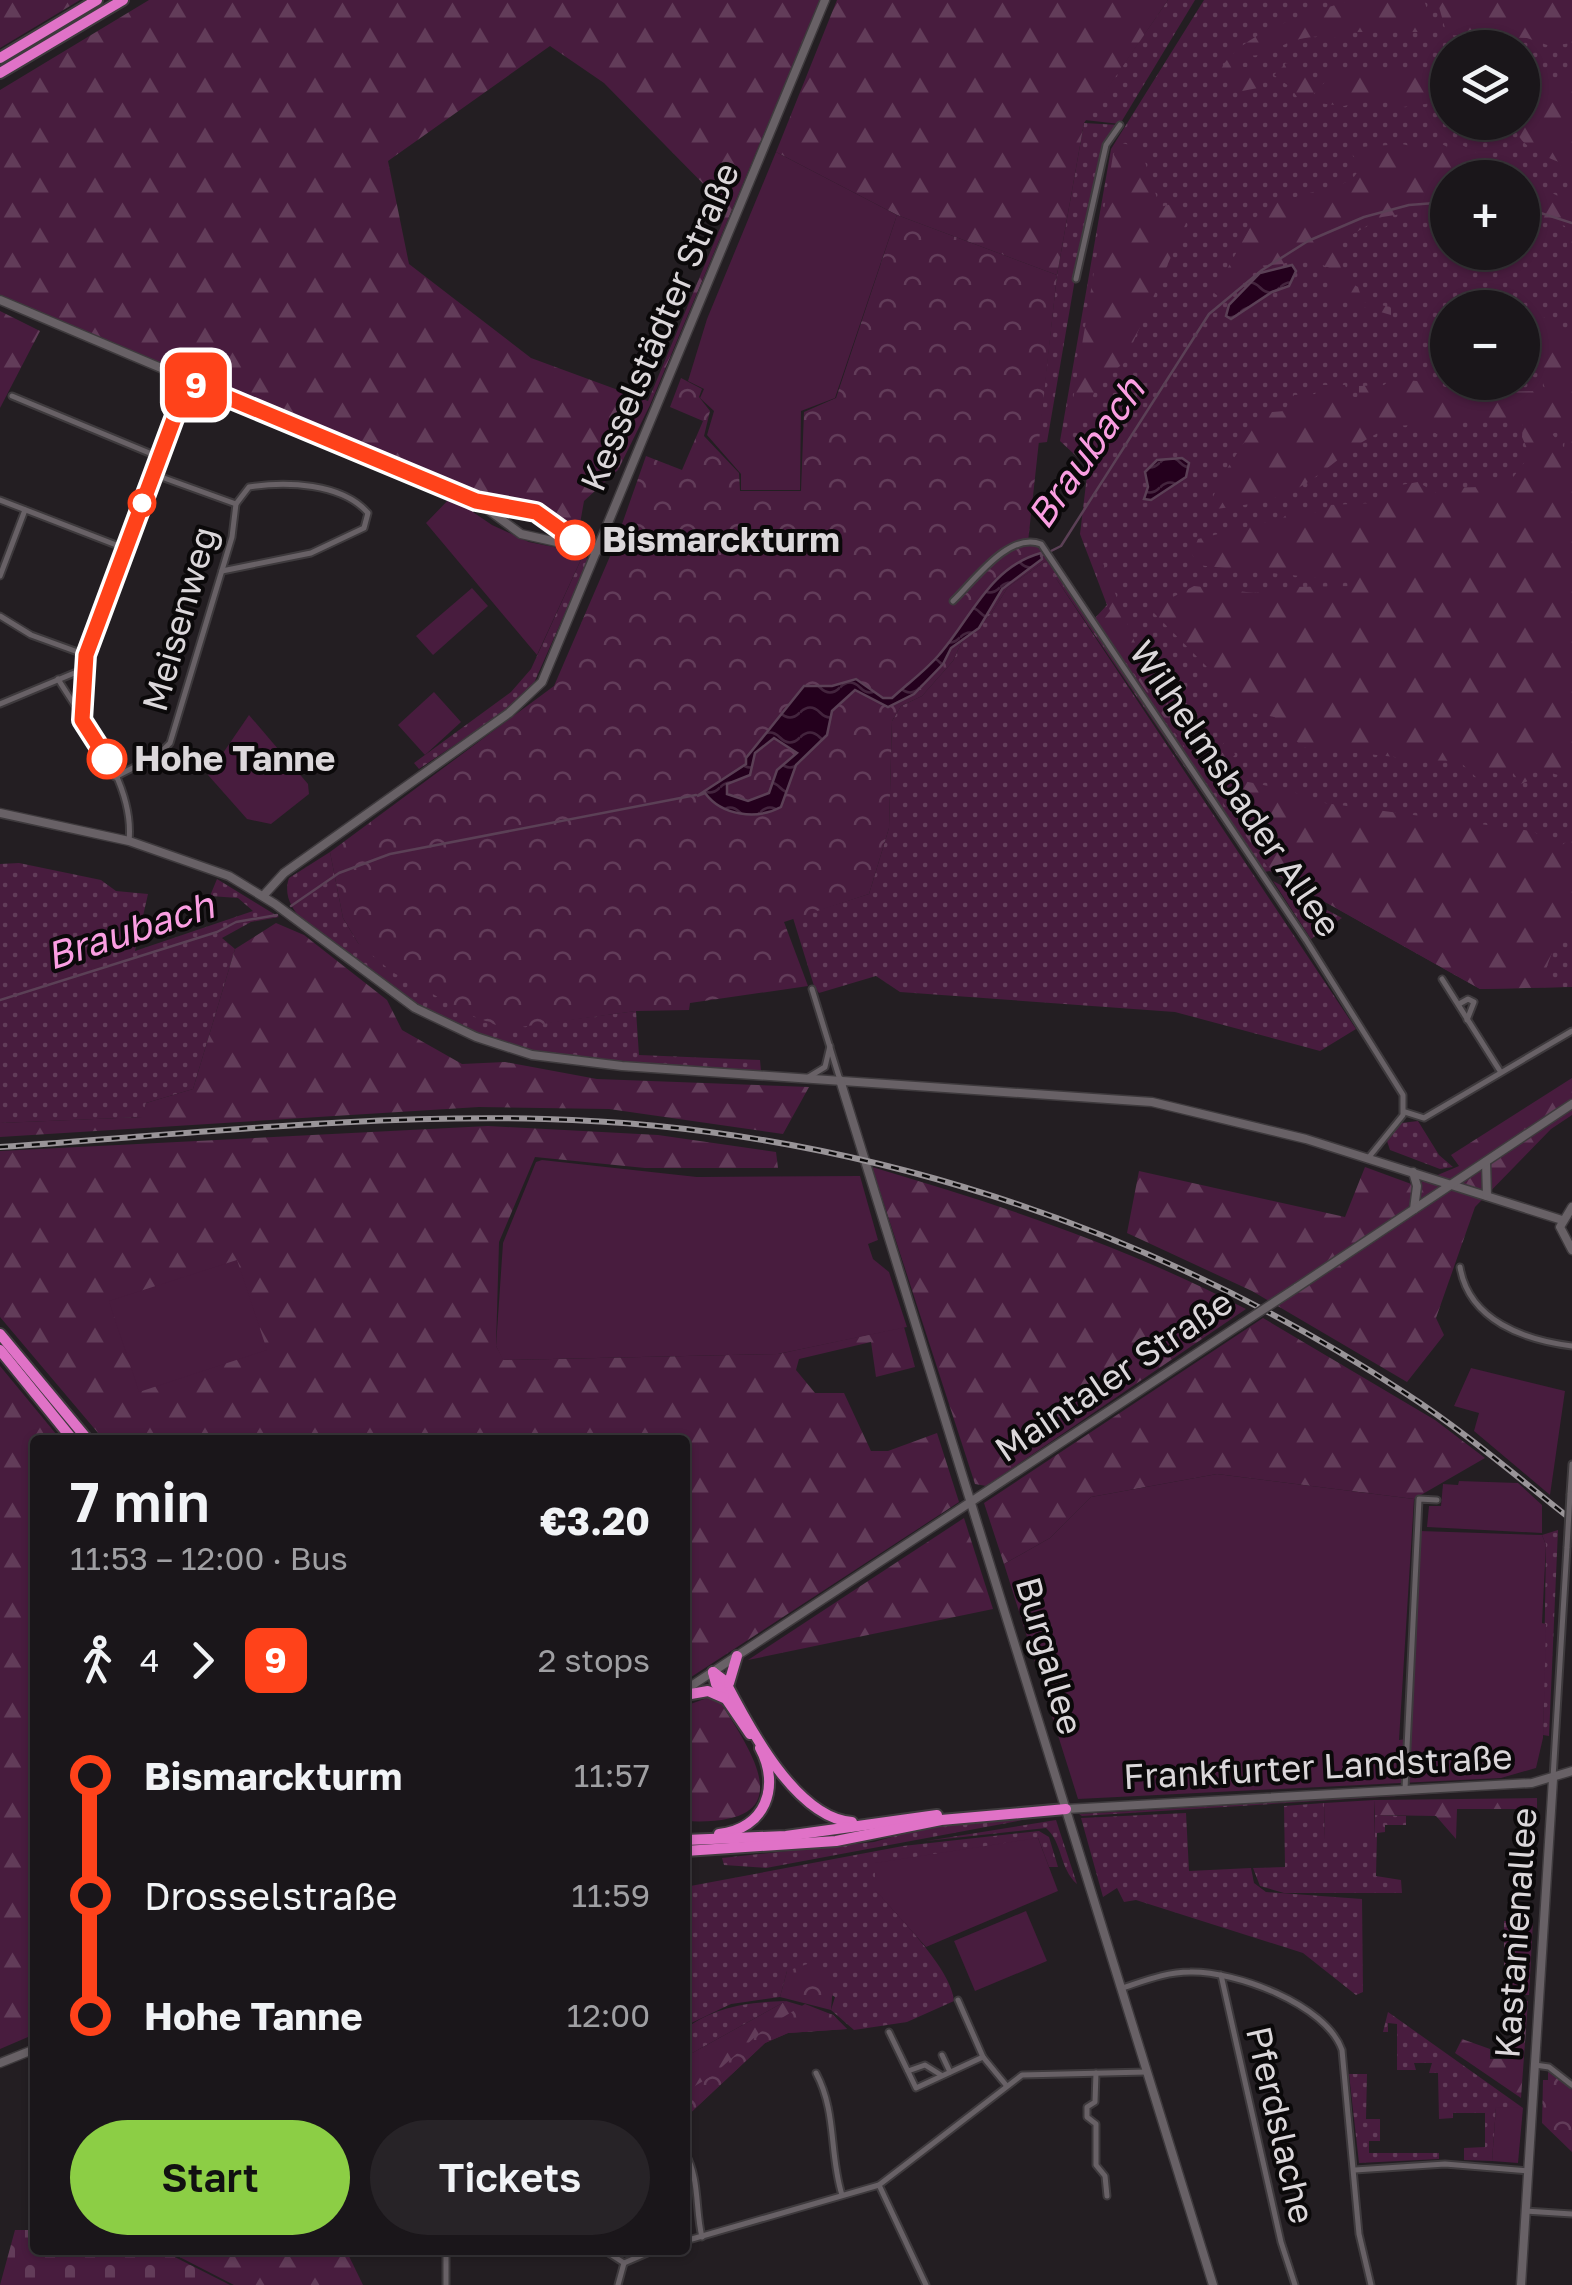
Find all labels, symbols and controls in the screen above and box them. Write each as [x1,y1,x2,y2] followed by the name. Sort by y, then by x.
[1430,30,1540,400] map controls
[1430,30,1540,140] button: layers
[571,156,747,497] street label: Kesselstädter Straße
[1430,160,1540,270] button: +
[1430,290,1540,400] button: −
[164,352,228,418] line badge: 9
[185,364,207,406] text: 9
[1017,367,1154,536] water label: Braubach
[129,490,155,516] unlabelled marker
[602,518,840,560] place label: Bismarckturm
[556,521,594,559] marker: Bismarckturm
[133,522,225,716] street label: Meisenweg
[1121,633,1350,944] street label: Wilhelmsbader Allee
[134,737,335,779] place label: Hohe Tanne
[88,740,126,778] marker: Hohe Tanne
[40,881,220,978] water label: Braubach
[987,1280,1240,1470] street label: Maintaler Straße
[70,1468,210,1534] text: 7 min
[540,1498,650,1543] text: €3.20
[70,1539,348,1577] text: 11:53 – 12:00 · Bus
[1007,1572,1092,1739] street label: Burgallee
[70,1633,125,1688] icon: walk
[175,1633,230,1688] icon: forward
[265,1639,287,1681] text: 9
[140,1641,160,1679] text: 4
[538,1641,650,1679] text: 2 stops
[1122,1735,1514,1797] street label: Frankfurter Landstraße
[144,1753,402,1798] text: Bismarckturm
[574,1756,650,1794] text: 11:57
[1485,1806,1545,2060] street label: Kastanienallee
[144,1873,398,1918] text: Drosselstraße
[571,1876,650,1914] text: 11:59
[144,1993,363,2038] text: Hohe Tanne
[567,1996,650,2034] text: 12:00
[1238,2022,1324,2228] street label: Pferdslache
[70,2120,350,2235] button: Start
[370,2120,650,2235] button: Tickets

